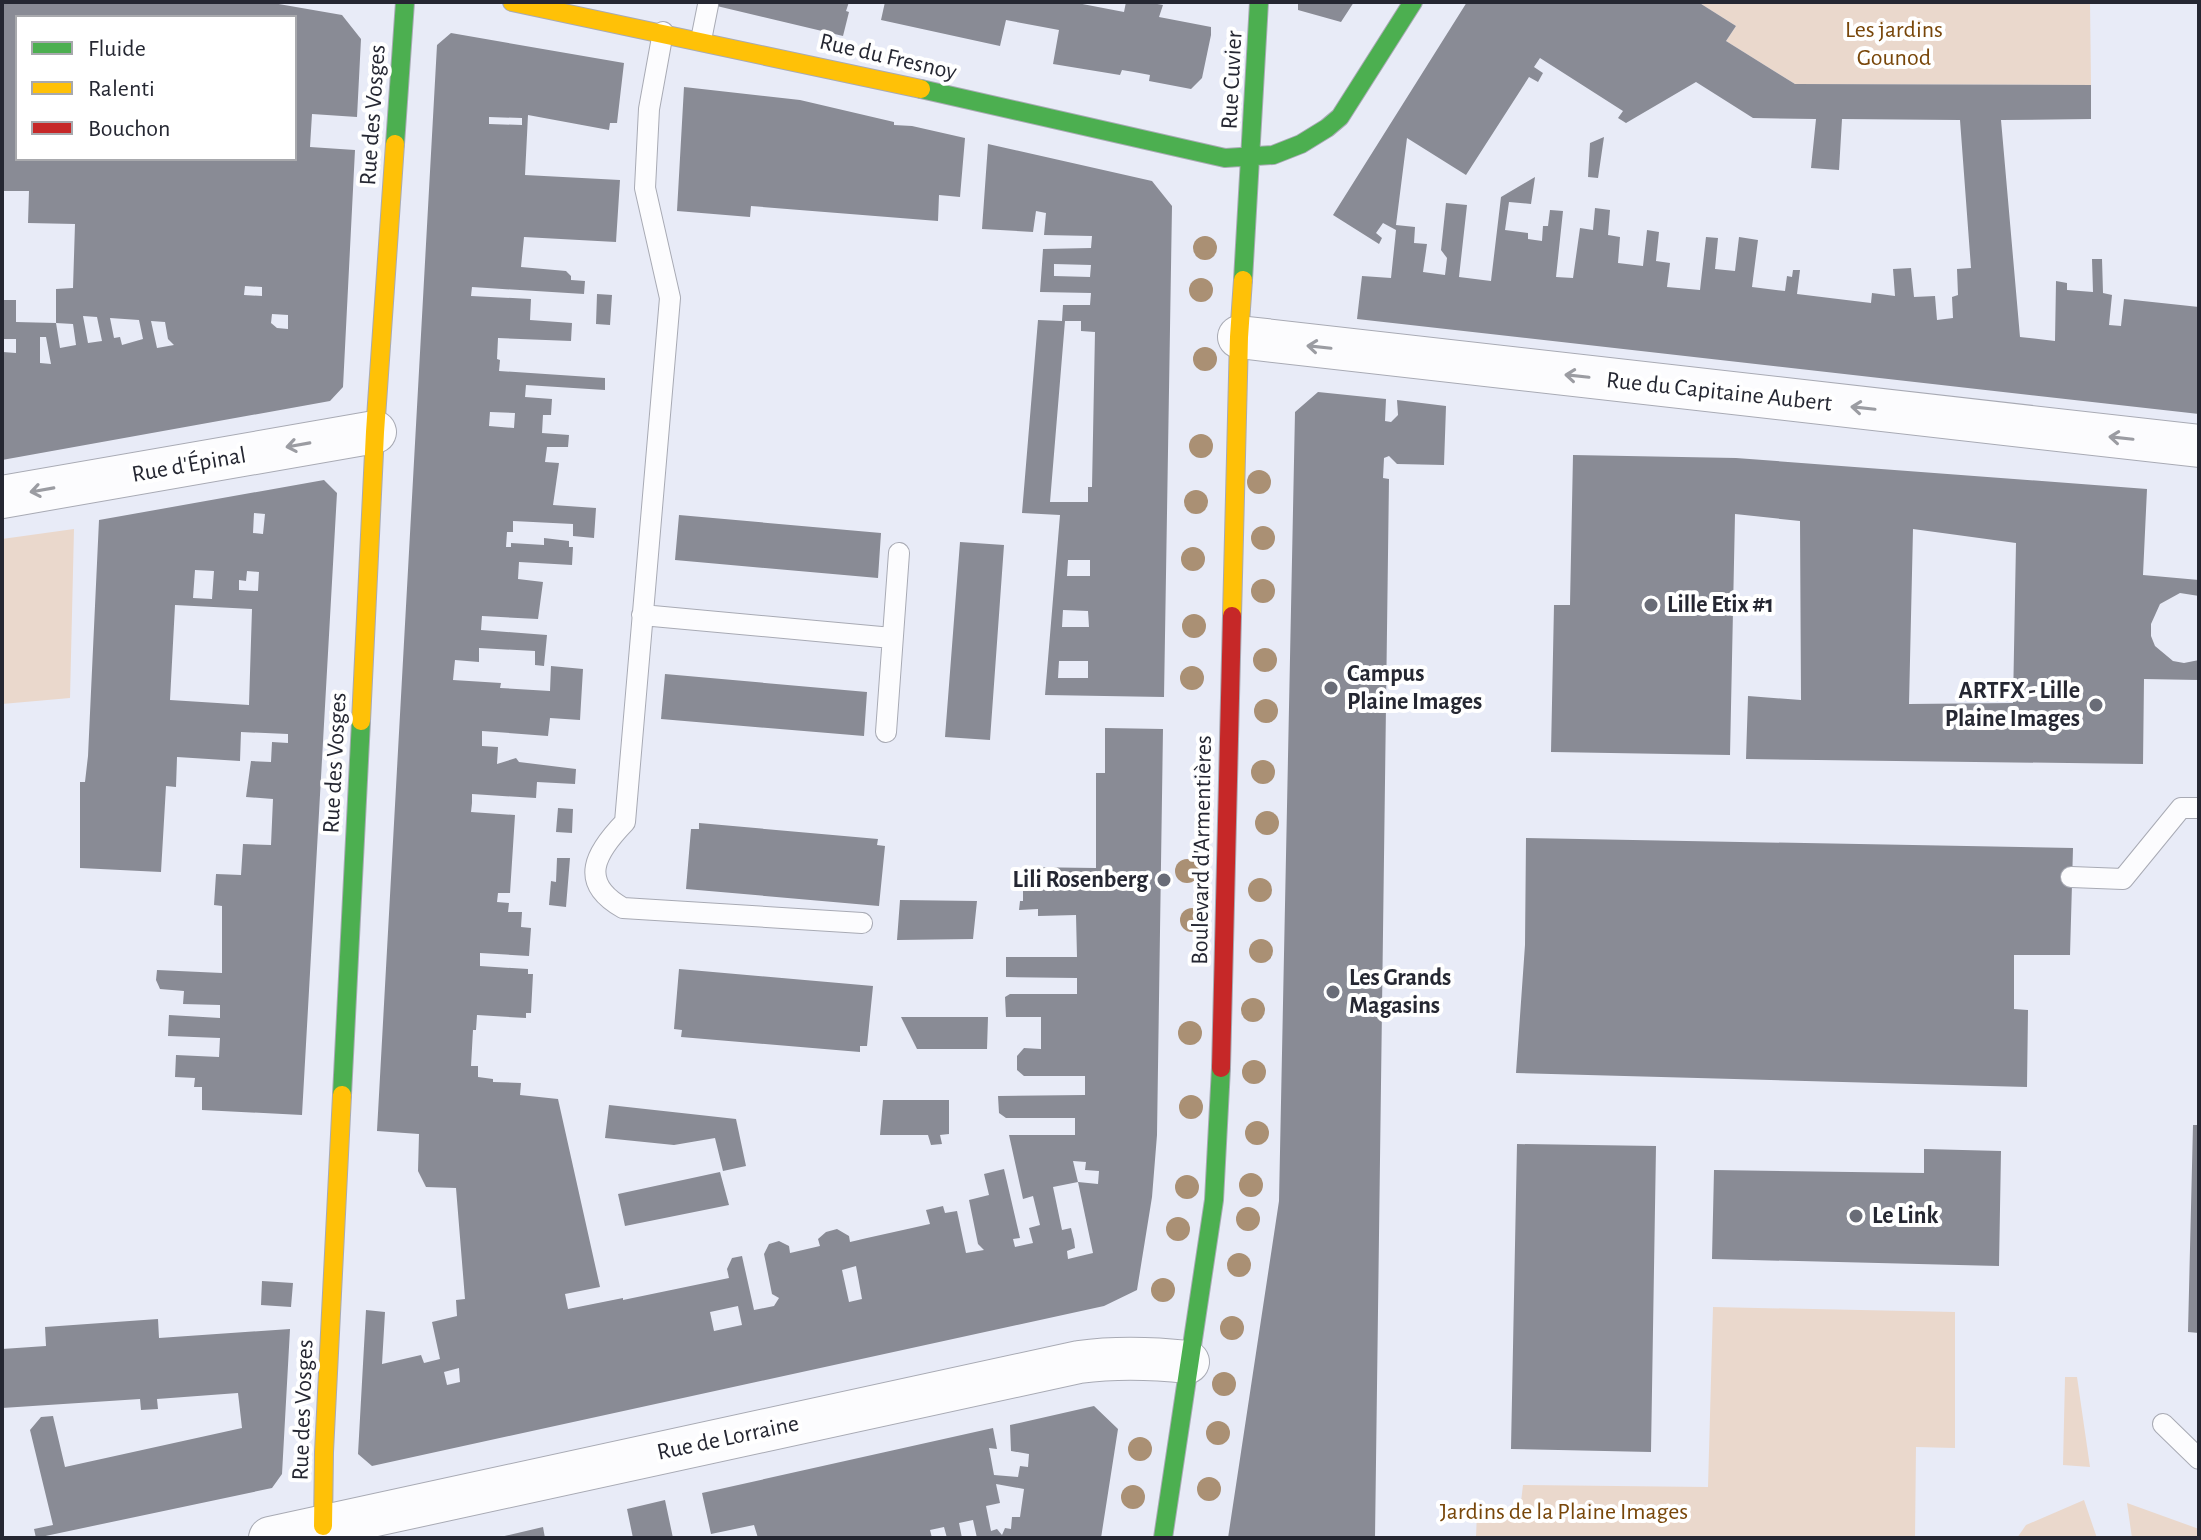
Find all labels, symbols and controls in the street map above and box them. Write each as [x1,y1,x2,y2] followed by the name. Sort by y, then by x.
[16,16,296,160] legend
[1845,18,1943,70] park label: Les jardins Gounod
[817,30,959,84] street label: Rue du Fresnoy
[1217,30,1247,130] street label: Rue Cuvier
[88,37,146,61] text: Fluide
[356,44,390,186] street label: Rue des Vosges
[88,77,155,101] text: Ralenti
[88,117,170,141] text: Bouchon
[1306,339,1333,354] one-way arrow
[1564,368,1591,383] one-way arrow
[1605,368,1833,416] street label: Rue du Capitaine Aubert
[1850,401,1877,416] one-way arrow
[2109,430,2135,445] one-way arrow
[286,439,312,454] one-way arrow
[130,441,248,487] street label: Rue d'Épinal
[30,484,56,499] one-way arrow
[1667,593,1774,617] place label: Lille Etix #1
[1642,596,1660,614] marker: Lille Etix #1
[1347,662,1482,714] place label: Campus Plaine Images
[1322,679,1340,697] marker: Campus Plaine Images
[1945,679,2080,731] place label: ARTFX - Lille Plaine Images
[319,692,351,834] street label: Rue des Vosges
[2087,696,2105,714] marker: ARTFX - Lille Plaine Images
[1188,735,1216,965] street label: Boulevard d'Armentières
[1013,868,1149,892] place label: Lili Rosenberg
[1155,871,1173,889] marker: Lili Rosenberg
[1349,966,1451,1018] place label: Les Grands Magasins
[1324,983,1342,1001] marker: Les Grands Magasins
[1872,1204,1939,1228] place label: Le Link
[1847,1207,1865,1225] marker: Le Link
[289,1339,317,1481] street label: Rue des Vosges
[655,1411,801,1465] street label: Rue de Lorraine
[1440,1500,1688,1524] park label: Jardins de la Plaine Images

